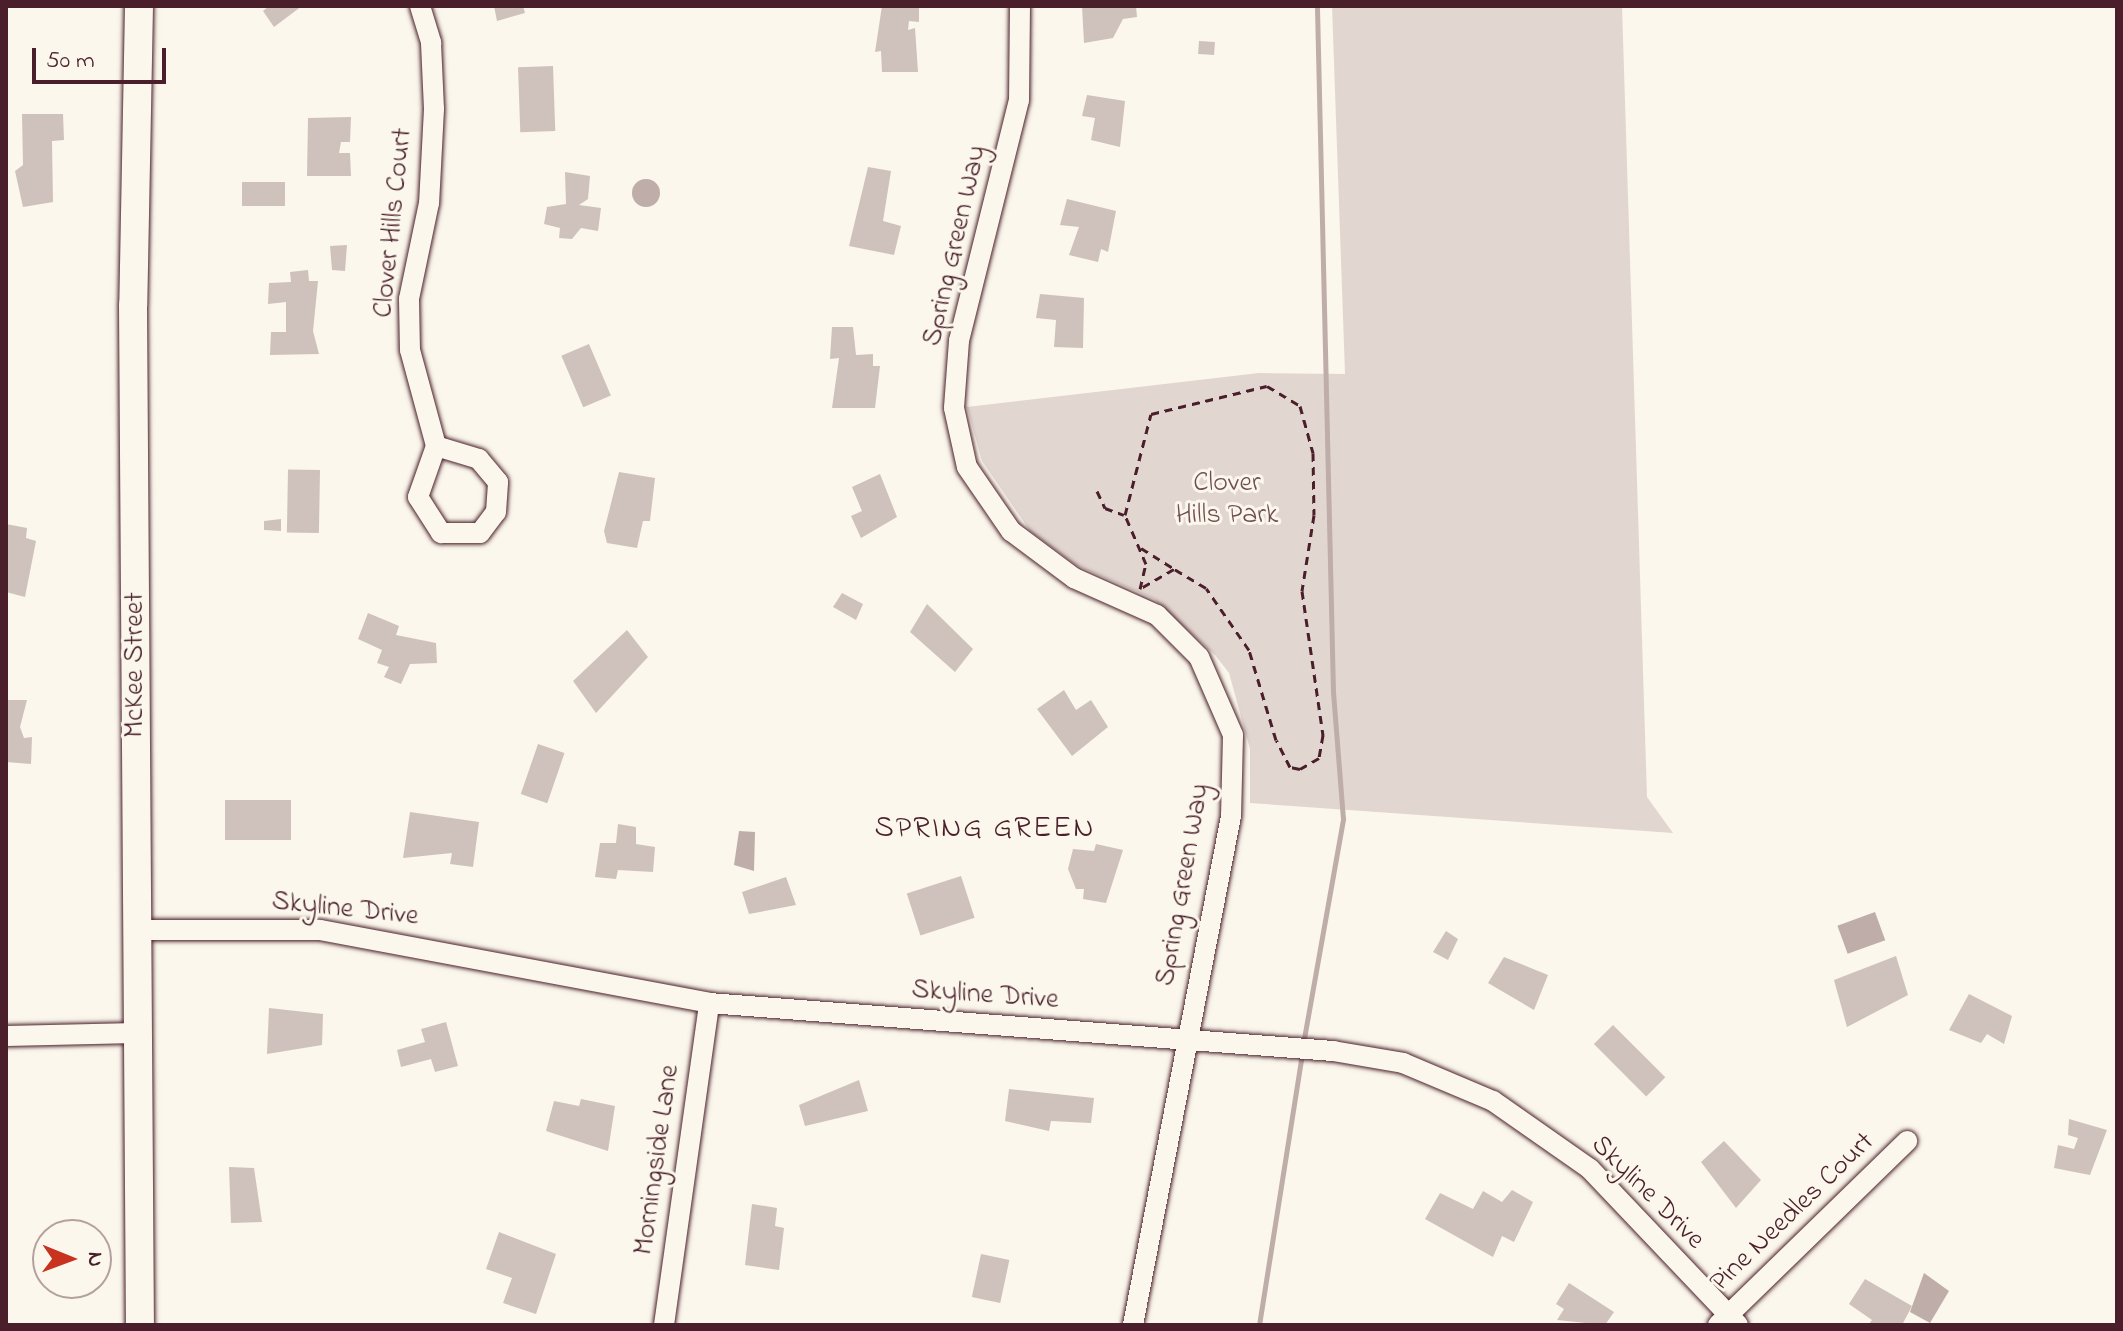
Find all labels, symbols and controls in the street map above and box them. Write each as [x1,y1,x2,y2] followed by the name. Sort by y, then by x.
[36,32,170,82] scale bar
[46,44,95,79] text: 50 m
[367,127,421,319] street label: Clover Hills Court
[917,142,995,350] street label: Spring Green Way
[1176,467,1278,533] park label: Clover Hills Park
[119,592,153,738] street label: McKee Street
[1150,781,1218,989] street label: Spring Green Way
[874,811,1096,847] district label: SPRING GREEN
[270,886,420,934] street label: Skyline Drive
[910,974,1060,1018] street label: Skyline Drive
[628,1063,688,1257] street label: Morningside Lane
[1704,1126,1882,1300] street label: Pine Needles Court
[1583,1129,1711,1257] street label: Skyline Drive
[32,1219,112,1299] north arrow
[78,1252,110,1267] text: N

